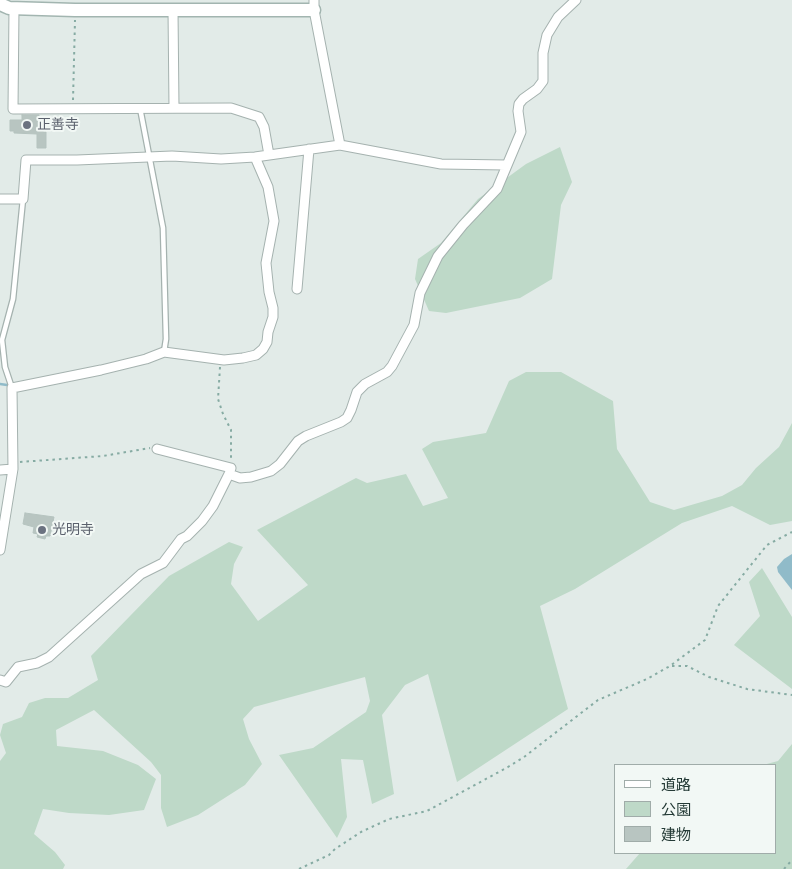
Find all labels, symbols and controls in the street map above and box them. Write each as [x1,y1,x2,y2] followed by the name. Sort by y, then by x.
[37,117,79,133] place label: 正善寺
[21,119,33,131] marker: 正善寺
[52,522,94,538] place label: 光明寺
[36,524,48,536] marker: 光明寺
[614,764,777,854] legend
[661,774,691,794] text: 道路
[661,799,691,819] text: 公園
[661,824,691,844] text: 建物

